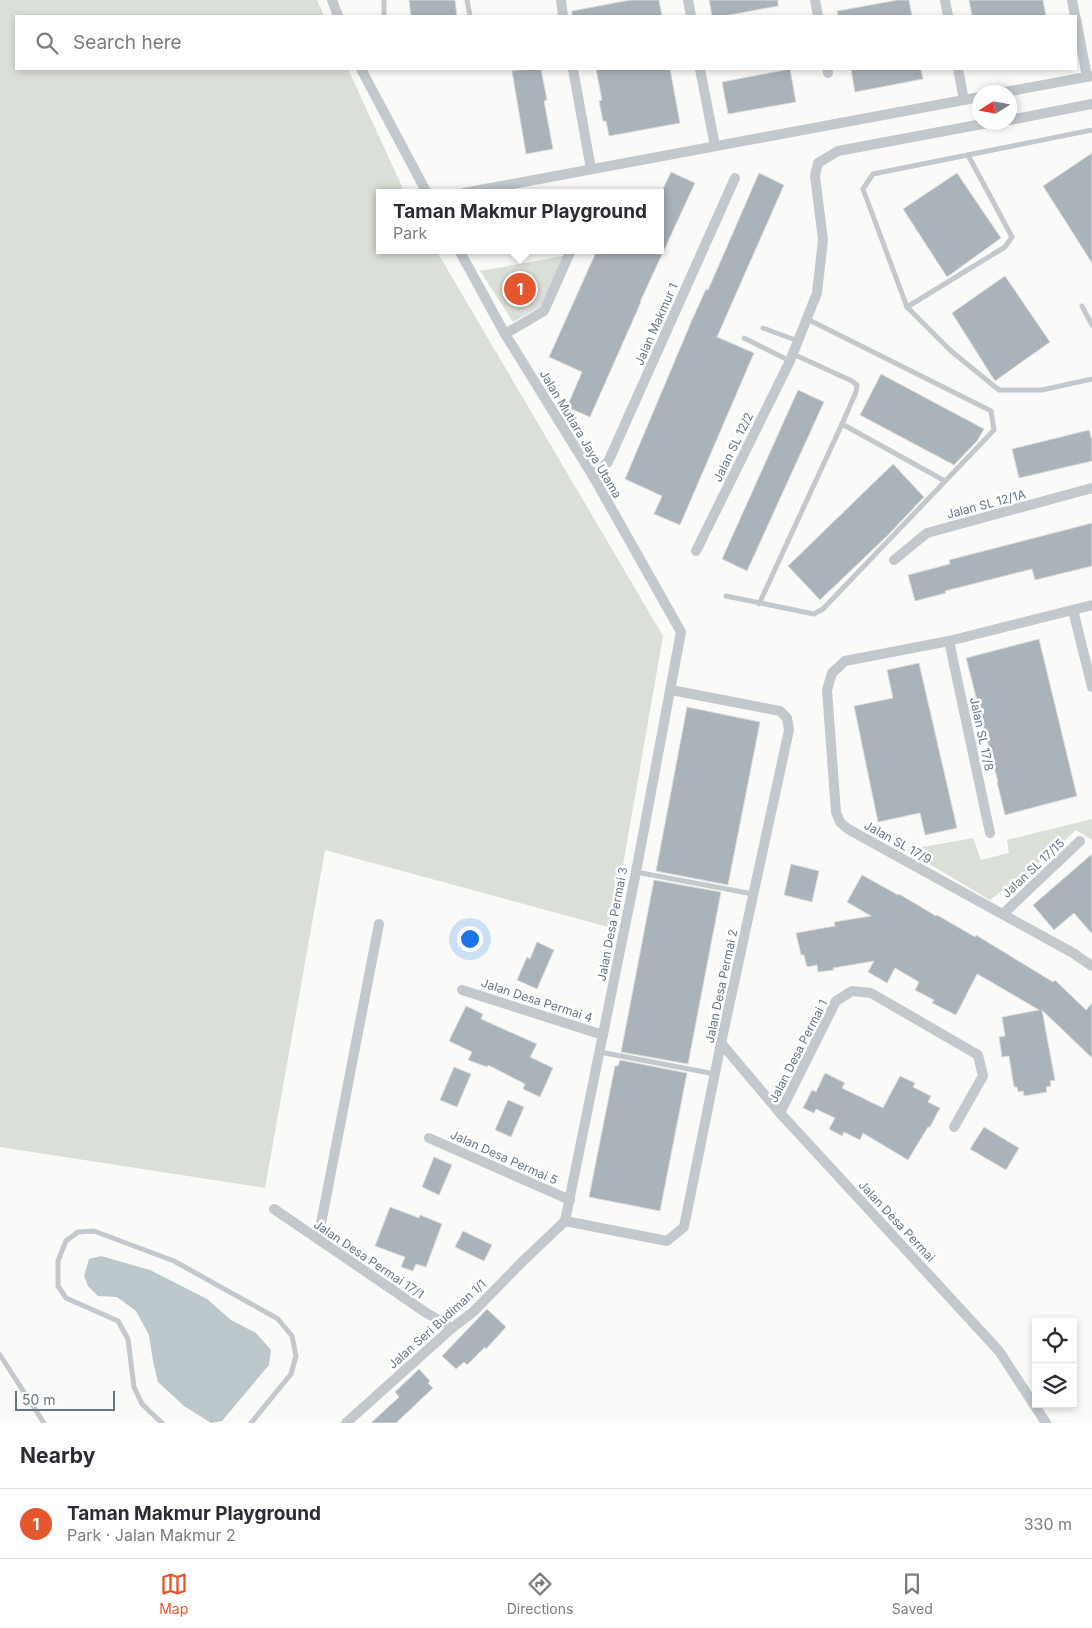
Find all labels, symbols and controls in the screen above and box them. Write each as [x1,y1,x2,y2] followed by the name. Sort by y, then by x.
[15,15,1077,70] search box
[33,29,61,57] icon: search
[73,31,182,54] text: Search here
[972,85,1017,130] north arrow
[376,189,664,254] popup
[393,200,647,223] text: Taman Makmur Playground
[393,223,427,243] text: Park
[504,270,536,308] pin: 1
[631,281,681,367] street label: Jalan Makmur 1
[537,367,625,501] street label: Jalan Mutiara Jaya Utama
[710,410,756,484] street label: Jalan SL 12/2
[945,486,1027,522] street label: Jalan SL 12/1A
[967,696,997,772] street label: Jalan SL 17/8
[862,817,934,867] street label: Jalan SL 17/9
[999,835,1067,901] street label: Jalan SL 17/15
[594,866,630,982] street label: Jalan Desa Permai 3
[457,926,483,952] your location
[702,928,740,1044] street label: Jalan Desa Permai 2
[479,975,595,1025] street label: Jalan Desa Permai 4
[766,997,830,1105] street label: Jalan Desa Permai 1
[448,1127,560,1187] street label: Jalan Desa Permai 5
[856,1177,938,1265] street label: Jalan Desa Permai
[311,1217,427,1301] street label: Jalan Desa Permai 17/1
[385,1276,489,1372] street label: Jalan Seri Budiman 1/1
[1032,1318,1077,1408] map controls
[1032,1318,1077,1363] button: locate
[1032,1363,1077,1408] button: layers
[15,1388,115,1411] scale bar
[22,1391,56,1408] text: 50 m
[20,1443,95,1468] text: Nearby
[67,1502,321,1525] text: Taman Makmur Playground
[33,1514,39,1534] text: 1
[1024,1514,1072,1534] text: 330 m
[67,1525,236,1545] text: Park · Jalan Makmur 2
[159,1570,188,1617] tab: Map
[507,1570,573,1617] tab: Directions
[892,1570,933,1617] tab: Saved

